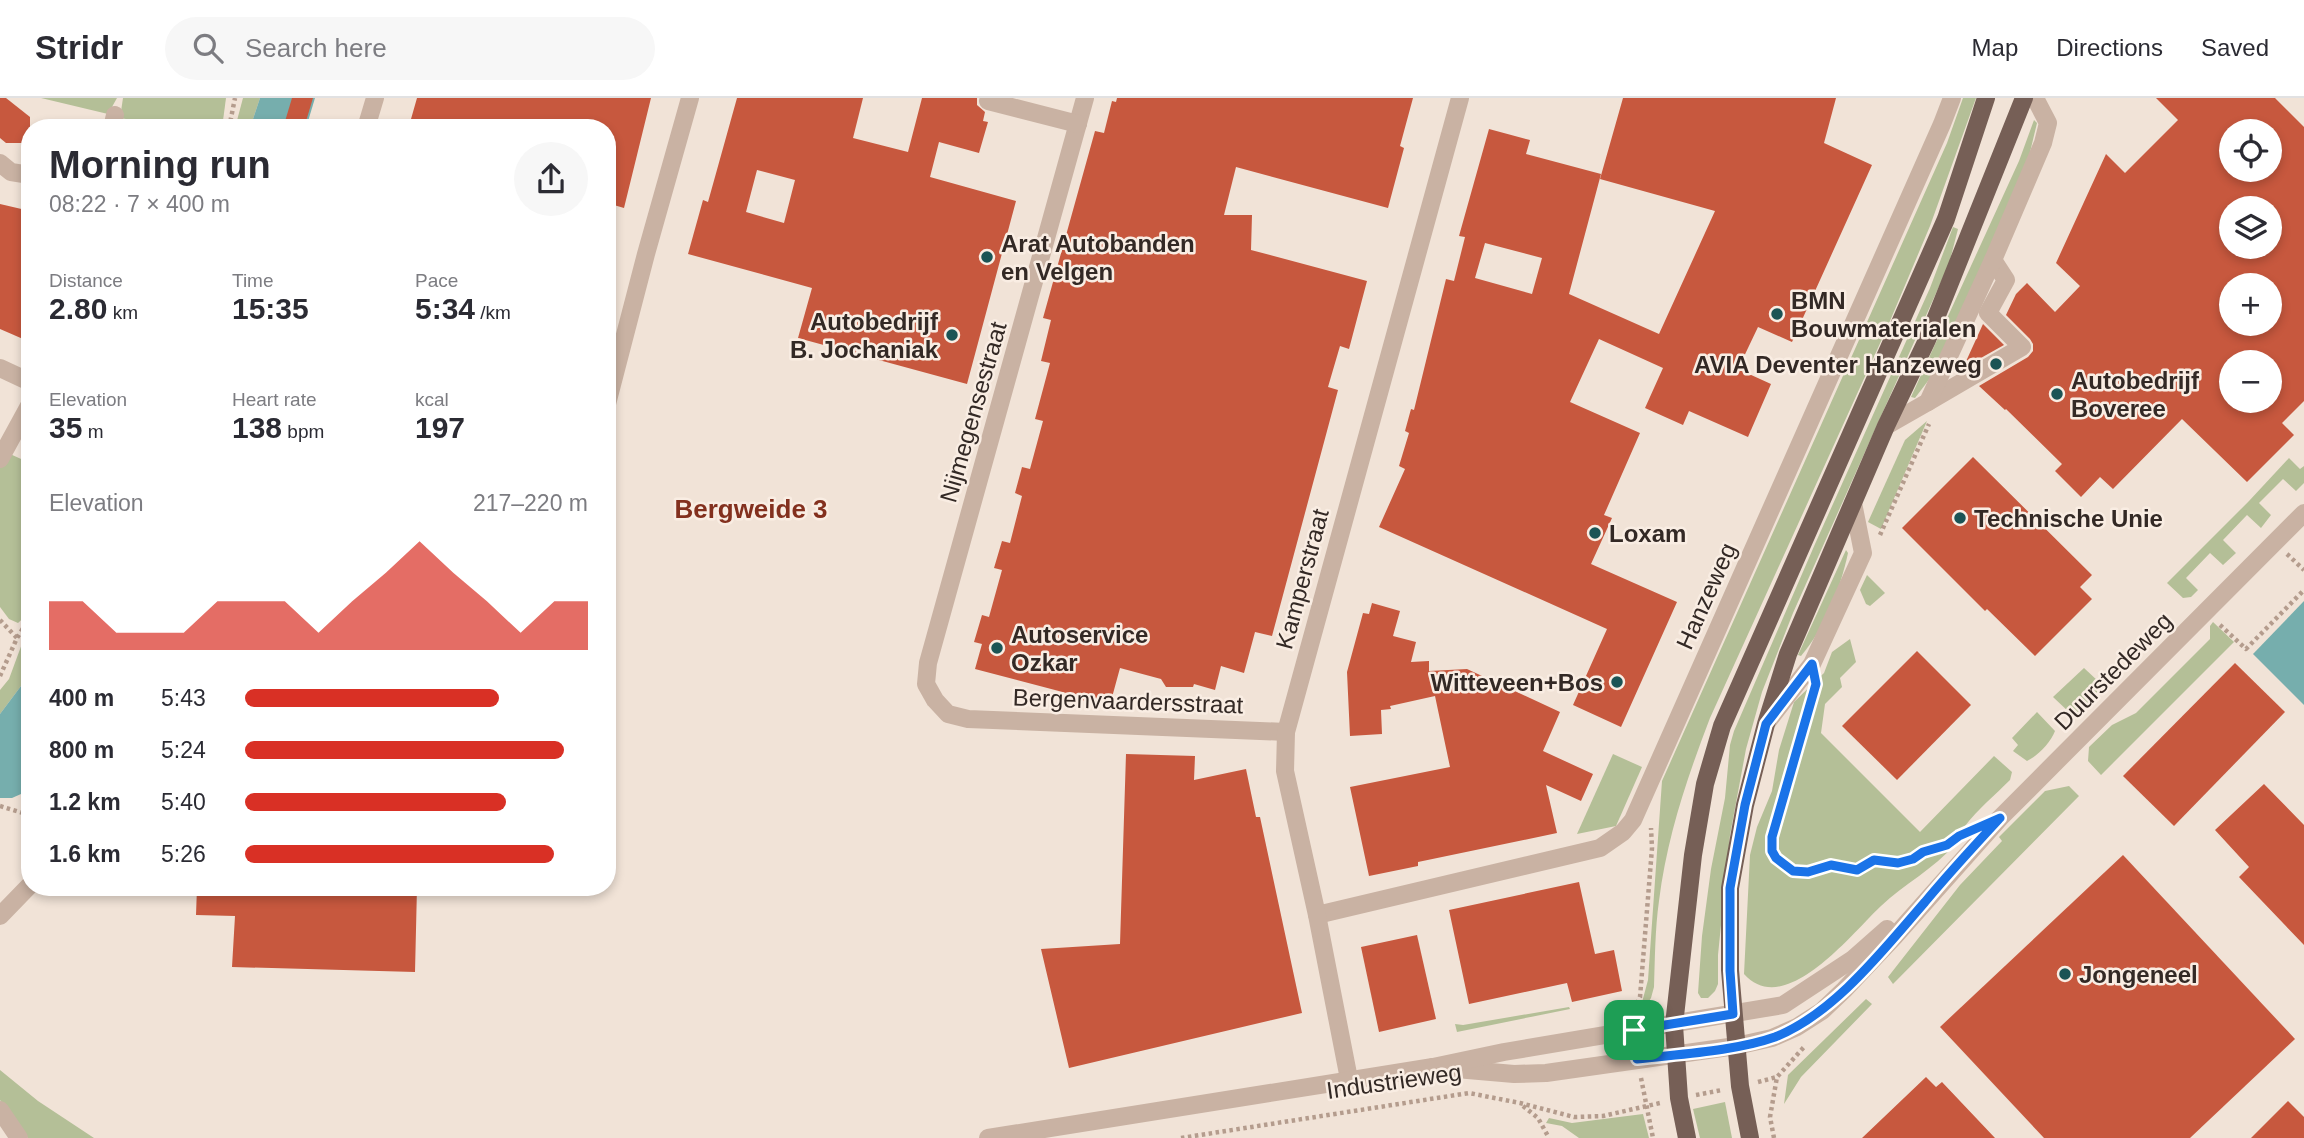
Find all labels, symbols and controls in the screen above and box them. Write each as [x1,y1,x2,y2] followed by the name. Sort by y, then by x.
[165,17,655,80] search box
[35,29,123,66] text: Stridr
[189,29,227,67] icon: search
[245,33,387,63] text: Search here
[1972,34,2018,61] text: Map
[2056,34,2163,61] text: Directions
[2201,34,2269,61] text: Saved
[2219,119,2282,413] map controls
[2219,119,2282,182] button: locate
[514,142,588,216] button: share
[49,144,271,186] text: Morning run
[49,191,230,217] text: 08:22 · 7 × 400 m
[2219,196,2282,259] button: layers
[1001,230,1195,285] place label: Arat Autobanden en Velgen
[979,249,995,265] marker: Arat Autobanden en Velgen
[49,270,123,291] text: Distance
[232,270,274,291] text: Time
[415,270,458,291] text: Pace
[2219,273,2282,336] button: +
[1791,287,1976,342] place label: BMN Bouwmaterialen
[49,292,107,325] text: 2.80
[232,292,309,325] text: 15:35
[415,292,475,325] text: 5:34
[107,302,138,323] text: km
[475,302,511,323] text: /km
[1769,306,1785,322] marker: BMN Bouwmaterialen
[790,308,939,363] place label: Autobedrijf B. Jochaniak
[934,318,1012,505] street label: Nijmegensestraat
[944,327,960,343] marker: Autobedrijf B. Jochaniak
[2219,350,2282,413] button: −
[1694,351,1982,378] place label: AVIA Deventer Hanzeweg
[1988,356,2004,372] marker: AVIA Deventer Hanzeweg
[2071,367,2200,422] place label: Autobedrijf Boveree
[2049,386,2065,402] marker: Autobedrijf Boveree
[49,389,127,410] text: Elevation
[232,389,316,410] text: Heart rate
[415,389,449,410] text: kcal
[49,411,82,444] text: 35
[232,411,282,444] text: 138
[415,411,465,444] text: 197
[82,421,103,442] text: m
[282,421,324,442] text: bpm
[49,490,144,516] text: Elevation
[473,490,588,516] text: 217–220 m
[674,494,828,524] district label: Bergweide 3
[1974,505,2163,532] place label: Technische Unie
[1270,506,1334,652] street label: Kamperstraat
[1952,510,1968,526] marker: Technische Unie
[1609,520,1686,547] place label: Loxam
[1587,525,1603,541] marker: Loxam
[1671,539,1741,653] street label: Hanzeweg
[2049,607,2177,735] street label: Duurstedeweg
[1011,621,1148,676] place label: Autoservice Ozkar
[989,640,1005,656] marker: Autoservice Ozkar
[1431,669,1603,696] place label: Witteveen+Bos
[1609,674,1625,690] marker: Witteveen+Bos
[1012,683,1244,719] street label: Bergenvaardersstraat
[49,685,114,711] text: 400 m
[161,685,206,711] text: 5:43
[49,737,114,763] text: 800 m
[161,737,206,763] text: 5:24
[49,789,121,815] text: 1.2 km
[161,789,206,815] text: 5:40
[49,841,121,867] text: 1.6 km
[161,841,206,867] text: 5:26
[2079,961,2198,988] place label: Jongeneel
[2057,966,2073,982] marker: Jongeneel
[1604,1000,1664,1060] pin
[1615,1011,1653,1049] icon: arrive
[1325,1058,1463,1104] street label: Industrieweg

